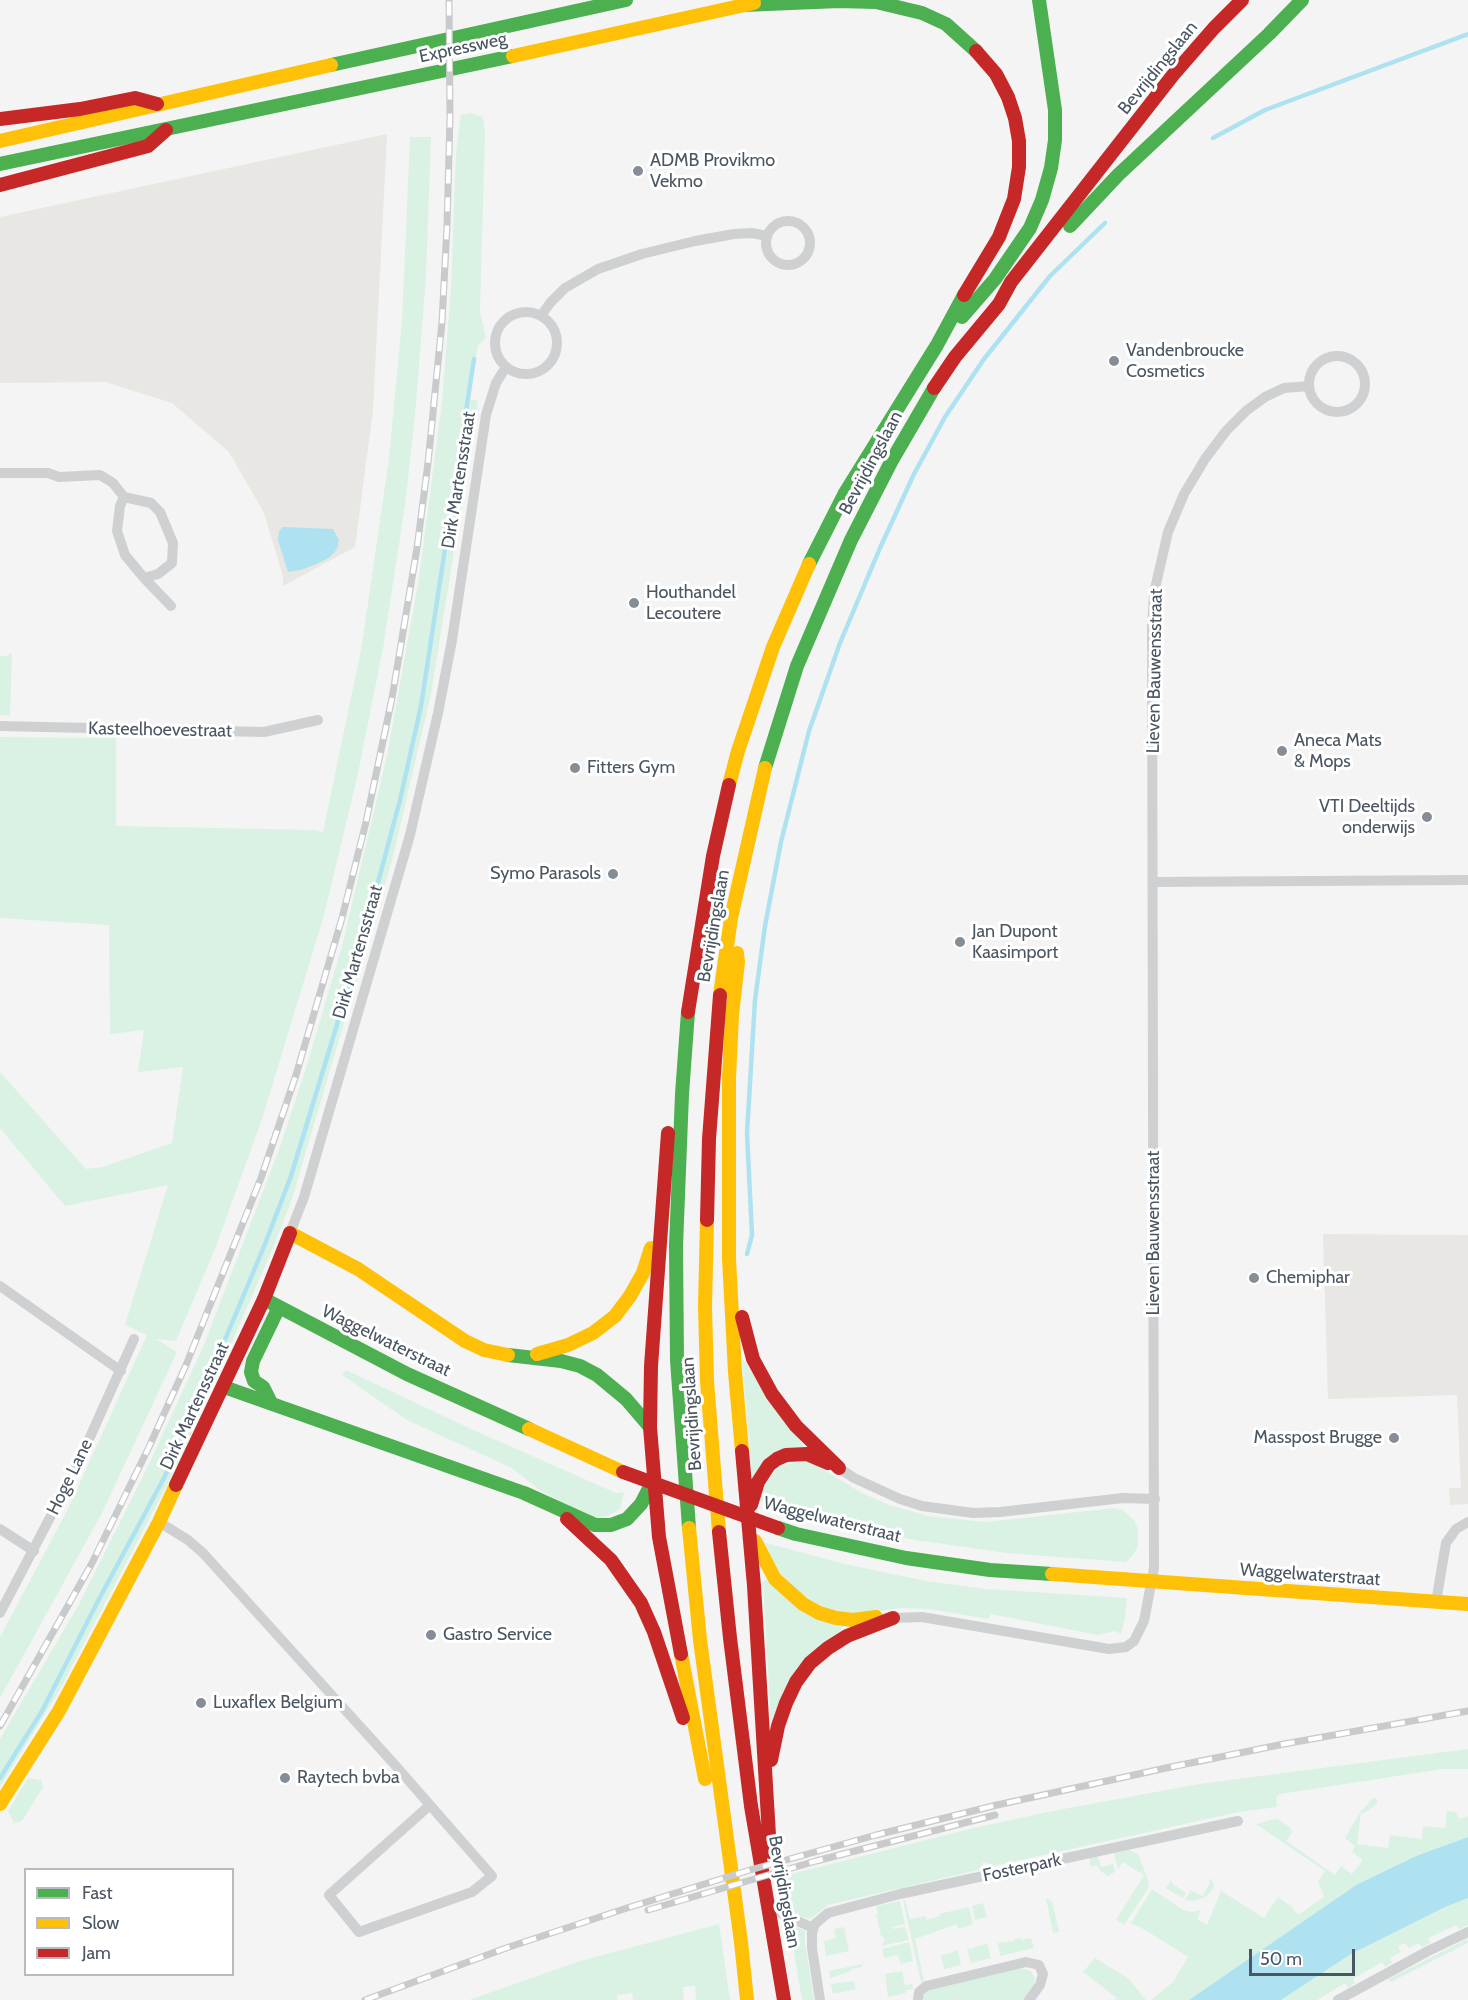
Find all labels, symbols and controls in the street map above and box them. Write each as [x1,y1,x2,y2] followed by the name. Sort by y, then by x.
[1114,17,1202,119] street label: Bevrijdingslaan
[417,28,509,68] street label: Expressweg
[650,150,775,192] place label: ADMB Provikmo Vekmo
[631,164,645,178] marker: ADMB Provikmo Vekmo
[1126,340,1244,382] place label: Vandenbroucke Cosmetics
[1107,354,1121,368] marker: Vandenbroucke Cosmetics
[835,408,907,518] street label: Bevrijdingslaan
[438,410,480,550] street label: Dirk Martensstraat
[646,582,736,624] place label: Houthandel Lecoutere
[1143,588,1167,754] street label: Lieven Bauwensstraat
[627,596,641,610] marker: Houthandel Lecoutere
[88,718,232,742] street label: Kasteelhoevestraat
[1294,730,1382,772] place label: Aneca Mats & Mops
[1275,744,1289,758] marker: Aneca Mats & Mops
[587,757,675,779] place label: Fitters Gym
[568,761,582,775] marker: Fitters Gym
[1319,796,1415,838] place label: VTI Deeltijds onderwijs
[1420,810,1434,824] marker: VTI Deeltijds onderwijs
[490,863,601,885] place label: Symo Parasols
[606,867,620,881] marker: Symo Parasols
[693,868,735,984] street label: Bevrijdingslaan
[329,883,387,1021] street label: Dirk Martensstraat
[972,921,1058,964] place label: Jan Dupont Kaasimport
[953,935,967,949] marker: Jan Dupont Kaasimport
[1143,1151,1165,1315] street label: Lieven Bauwensstraat
[1266,1267,1350,1289] place label: Chemiphar
[1247,1271,1261,1285] marker: Chemiphar
[318,1300,454,1382] street label: Waggelwaterstraat
[156,1339,234,1473] street label: Dirk Martensstraat
[677,1356,707,1472] street label: Bevrijdingslaan
[1254,1427,1382,1449] place label: Masspost Brugge
[1387,1431,1401,1445] marker: Masspost Brugge
[42,1436,98,1518] street label: Hoge Lane
[761,1492,903,1548] street label: Waggelwaterstraat
[1239,1559,1381,1591] street label: Waggelwaterstraat
[443,1624,552,1646] place label: Gastro Service
[424,1628,438,1642] marker: Gastro Service
[213,1692,343,1714] place label: Luxaflex Belgium
[194,1696,208,1710] marker: Luxaflex Belgium
[297,1767,400,1789] place label: Raytech bvba
[278,1771,292,1785] marker: Raytech bvba
[763,1834,805,1950] street label: Bevrijdingslaan
[981,1849,1063,1887] street label: Fosterpark
[24,1868,234,1976] legend
[82,1882,113,1904] text: Fast
[82,1912,119,1934] text: Slow
[1252,1937,1358,1975] scale bar
[82,1942,111,1964] text: Jam
[1260,1948,1302,1970] text: 50 m

